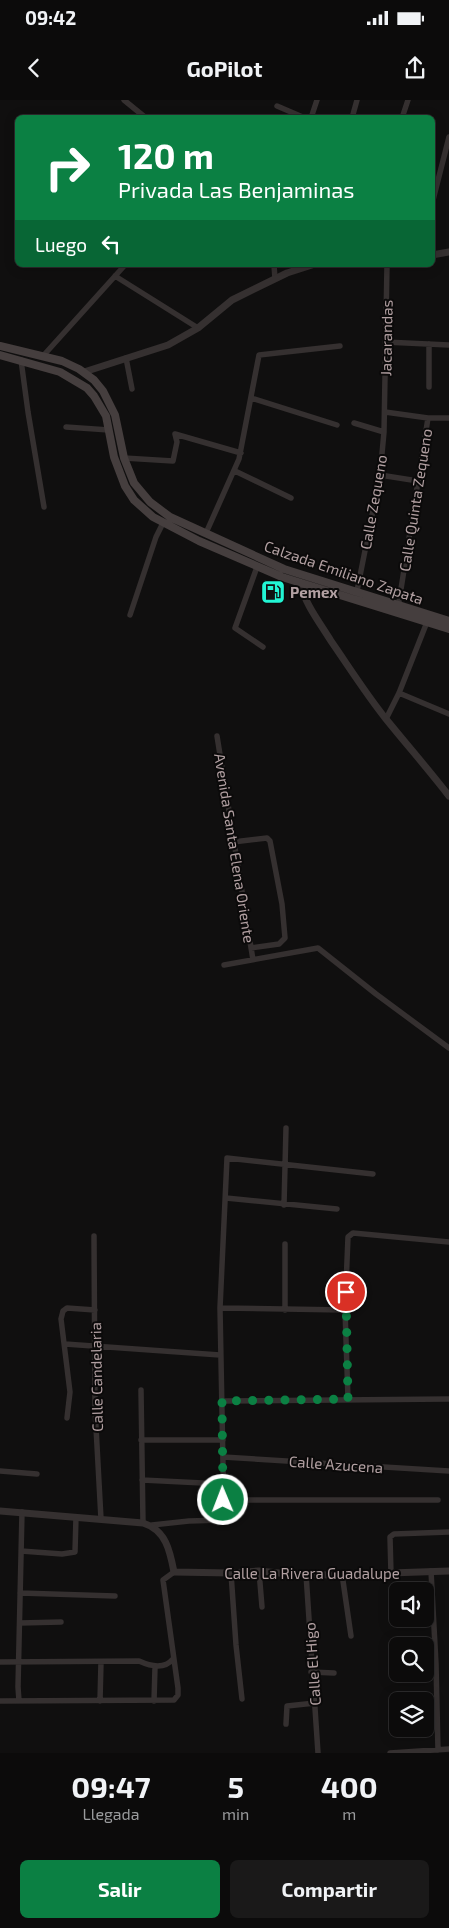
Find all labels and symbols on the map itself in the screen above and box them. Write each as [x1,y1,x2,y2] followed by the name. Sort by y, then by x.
[376,300,396,376] street label: Jacarandas
[395,427,436,573] street label: Calle Quinta Zequeno
[356,453,390,551] street label: Calle Zequeno
[262,536,426,608] street label: Calzada Emiliano Zapata
[260,579,286,605] fuel station icon: Pemex
[290,583,338,601] place label: Pemex
[211,752,259,944] street label: Avenida Santa Elena Oriente
[325,1271,367,1313] pin
[86,1322,106,1432] street label: Calle Candelaria
[288,1452,384,1476] street label: Calle Azucena
[196,1473,248,1525] position arrow
[224,1564,400,1582] street label: Calle La Rivera Guadalupe
[300,1622,324,1706] street label: Calle El Higo

